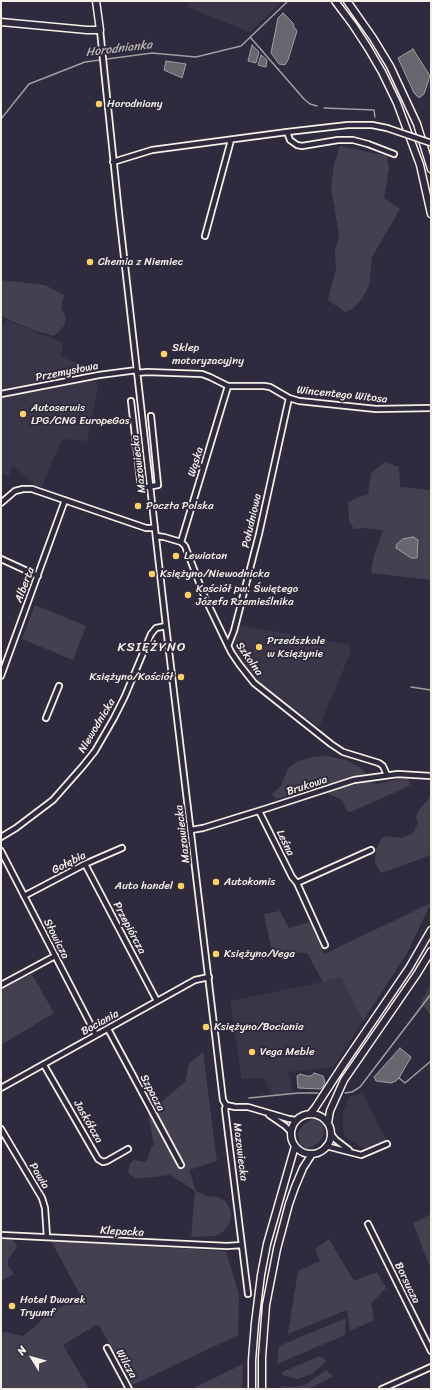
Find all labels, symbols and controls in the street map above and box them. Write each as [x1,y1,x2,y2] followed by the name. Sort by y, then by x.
[85,38,153,60] water label: Horodnianka
[107,97,162,111] place label: Horodniany
[94,99,104,109] marker: Horodniany
[98,255,183,269] place label: Chemia z Niemiec
[85,257,95,267] marker: Chemia z Niemiec
[172,341,244,367] place label: Sklep motoryzacyjny
[159,349,169,359] marker: Sklep motoryzacyjny
[35,359,99,385] street label: Przemysłowa
[296,384,388,406] street label: Wincentego Witosa
[31,401,129,427] place label: Autoserwis LPG/CNG EuropeGas
[18,409,28,419] marker: Autoserwis LPG/CNG EuropeGas
[129,434,149,494] street label: Mazowiecka
[185,446,207,478] street label: Wąska
[239,493,265,549] street label: Południowa
[146,499,214,513] place label: Poczta Polska
[133,501,143,511] marker: Poczta Polska
[184,549,227,563] place label: Lewiatan
[171,551,181,561] marker: Lewiatan
[12,565,38,605] street label: Alberta
[160,567,269,581] place label: Księżyno/Niewodnicka
[147,569,157,579] marker: Księżyno/Niewodnicka
[196,582,298,608] place label: Kościół pw. Świętego Józefa Rzemieślnika
[183,590,193,600] marker: Kościół pw. Świętego Józefa Rzemieślnika
[267,634,325,660] place label: Przedszkole w Księżynie
[118,640,186,656] district label: KSIĘŻYNO
[233,640,265,678] street label: Szkolna
[254,642,264,652] marker: Przedszkole w Księżynie
[90,670,173,684] place label: Księżyno/Kościół
[176,672,186,682] marker: Księżyno/Kościół
[76,696,118,756] street label: Niewodnicka
[285,773,329,799] street label: Brukowa
[173,804,193,864] street label: Mazowiecka
[273,828,297,858] street label: Leśna
[50,849,88,877] street label: Gołębia
[224,875,275,889] place label: Autokomis
[211,877,221,887] marker: Autokomis
[115,879,173,893] place label: Auto handel
[176,881,186,891] marker: Auto handel
[110,900,148,956] street label: Przepiórcza
[40,917,72,961] street label: Słowicza
[224,947,295,961] place label: Księżyno/Vega
[211,949,221,959] marker: Księżyno/Vega
[79,1007,121,1039] street label: Bociania
[214,1020,303,1034] place label: Księżyno/Bociania
[201,1022,211,1032] marker: Księżyno/Bociania
[260,1045,315,1059] place label: Vega Meble
[247,1047,257,1057] marker: Vega Meble
[137,1072,167,1114] street label: Szpacza
[71,1098,105,1146] street label: Jaskółcza
[230,1122,250,1182] street label: Mazowiecka
[26,1160,52,1192] street label: Pawia
[100,1224,144,1240] street label: Klepacka
[391,1260,423,1306] street label: Borsucza
[20,1293,86,1319] place label: Hotel Dworek Tryumf
[7,1301,17,1311] marker: Hotel Dworek Tryumf
[12,1338,52,1378] north arrow
[12,1342,32,1359] text: N
[113,1347,139,1381] street label: Wilcza

